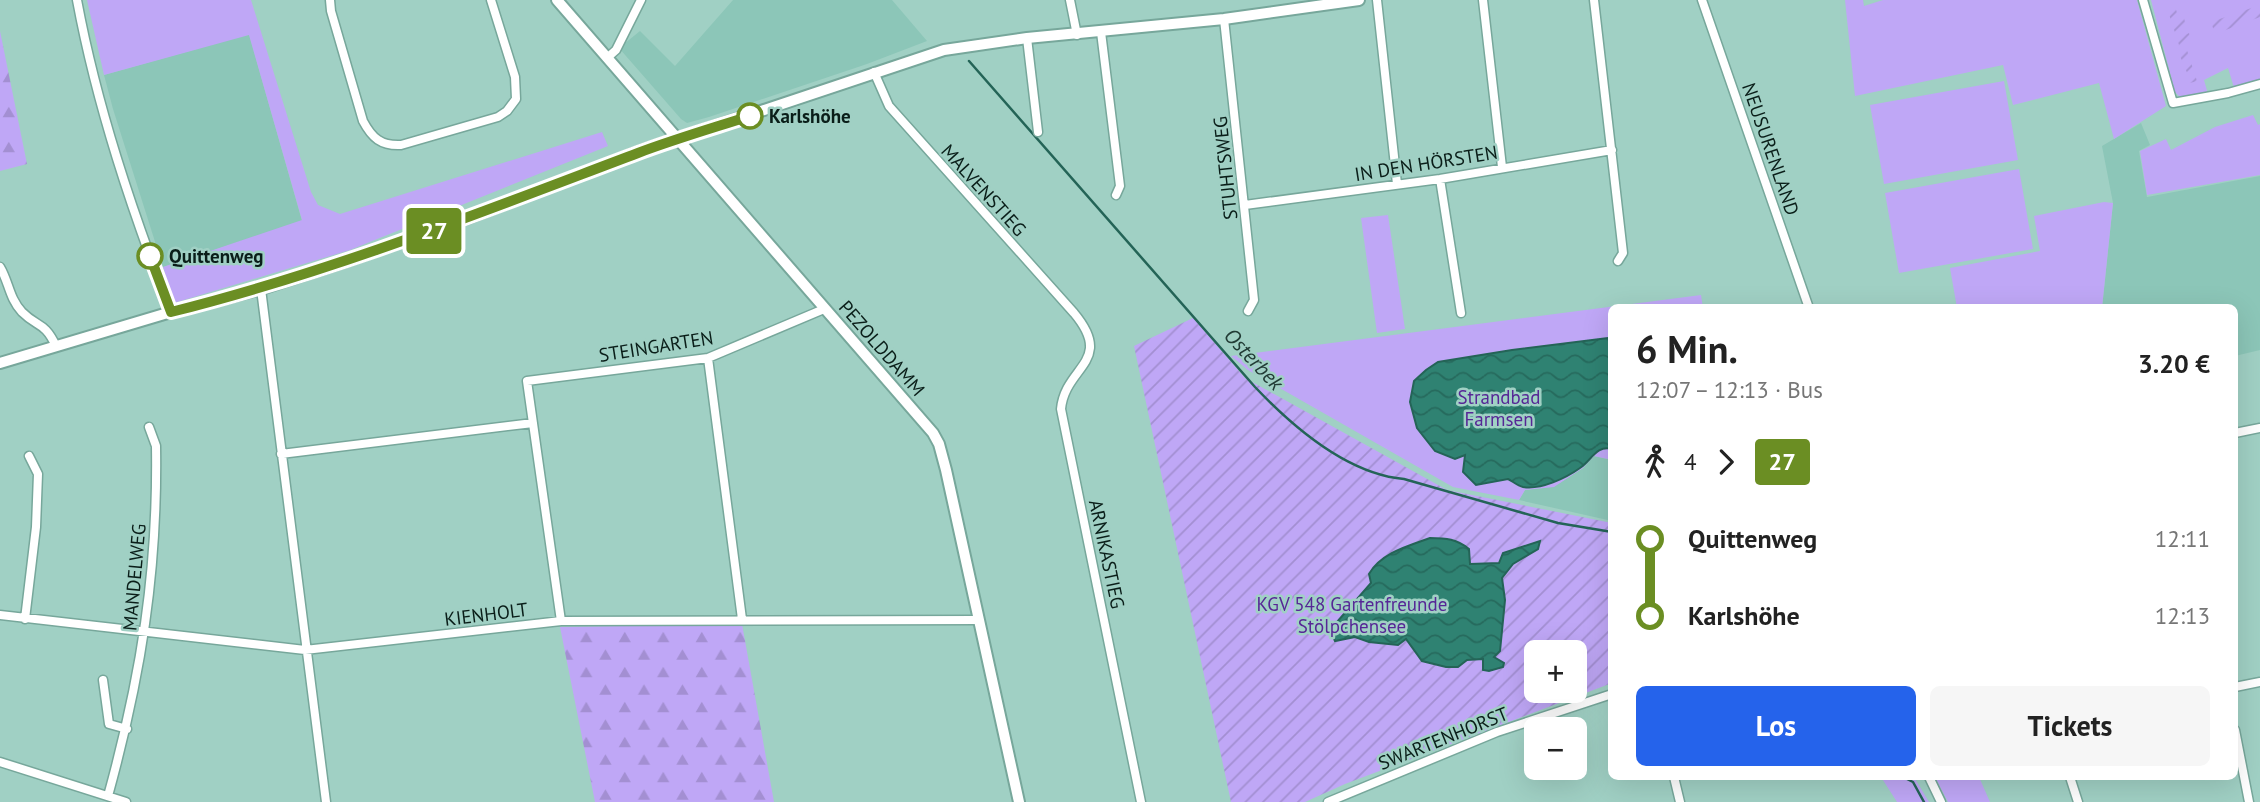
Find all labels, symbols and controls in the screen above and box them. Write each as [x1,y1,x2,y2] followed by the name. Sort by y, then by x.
[1737,80,1805,218] street label: NEUSURENLAND
[737,103,763,129] marker: Karlshöhe
[769,104,851,128] place label: Karlshöhe
[1208,115,1242,221] street label: STUHTSWEG
[936,139,1032,241] street label: MALVENSTIEG
[1353,140,1499,186] street label: IN DEN HÖRSTEN
[402,208,466,254] line badge: 27
[420,215,448,246] text: 27
[137,243,163,269] marker: Quittenweg
[169,244,263,268] place label: Quittenweg
[834,295,930,401] street label: PEZOLDDAMM
[1218,322,1291,397] water label: Osterbek
[1636,324,1738,373] text: 6 Min.
[597,325,715,367] street label: STEINGARTEN
[2138,347,2210,380] text: 3.20 €
[1636,375,1823,404] text: 12:07 – 12:13 · Bus
[1458,385,1540,431] park label: Strandbad Farmsen
[1636,443,1674,481] icon: walk
[1707,443,1745,481] icon: forward
[1769,446,1796,477] text: 27
[1684,447,1697,476] text: 4
[1084,497,1130,611] street label: ARNIKASTIEG
[117,522,151,632] street label: MANDELWEG
[1688,522,1817,555] text: Quittenweg
[2155,524,2210,553] text: 12:11
[1257,592,1447,638] park label: KGV 548 Gartenfreunde Stölpchensee
[443,597,530,631] street label: KIENHOLT
[1688,599,1800,632] text: Karlshöhe
[2155,601,2210,630] text: 12:13
[1524,640,1587,780] map controls
[1524,640,1587,703] button: +
[1636,686,1916,766] button: Los
[1930,686,2210,766] button: Tickets
[1375,701,1512,775] street label: SWARTENHORST
[1524,717,1587,780] button: −

